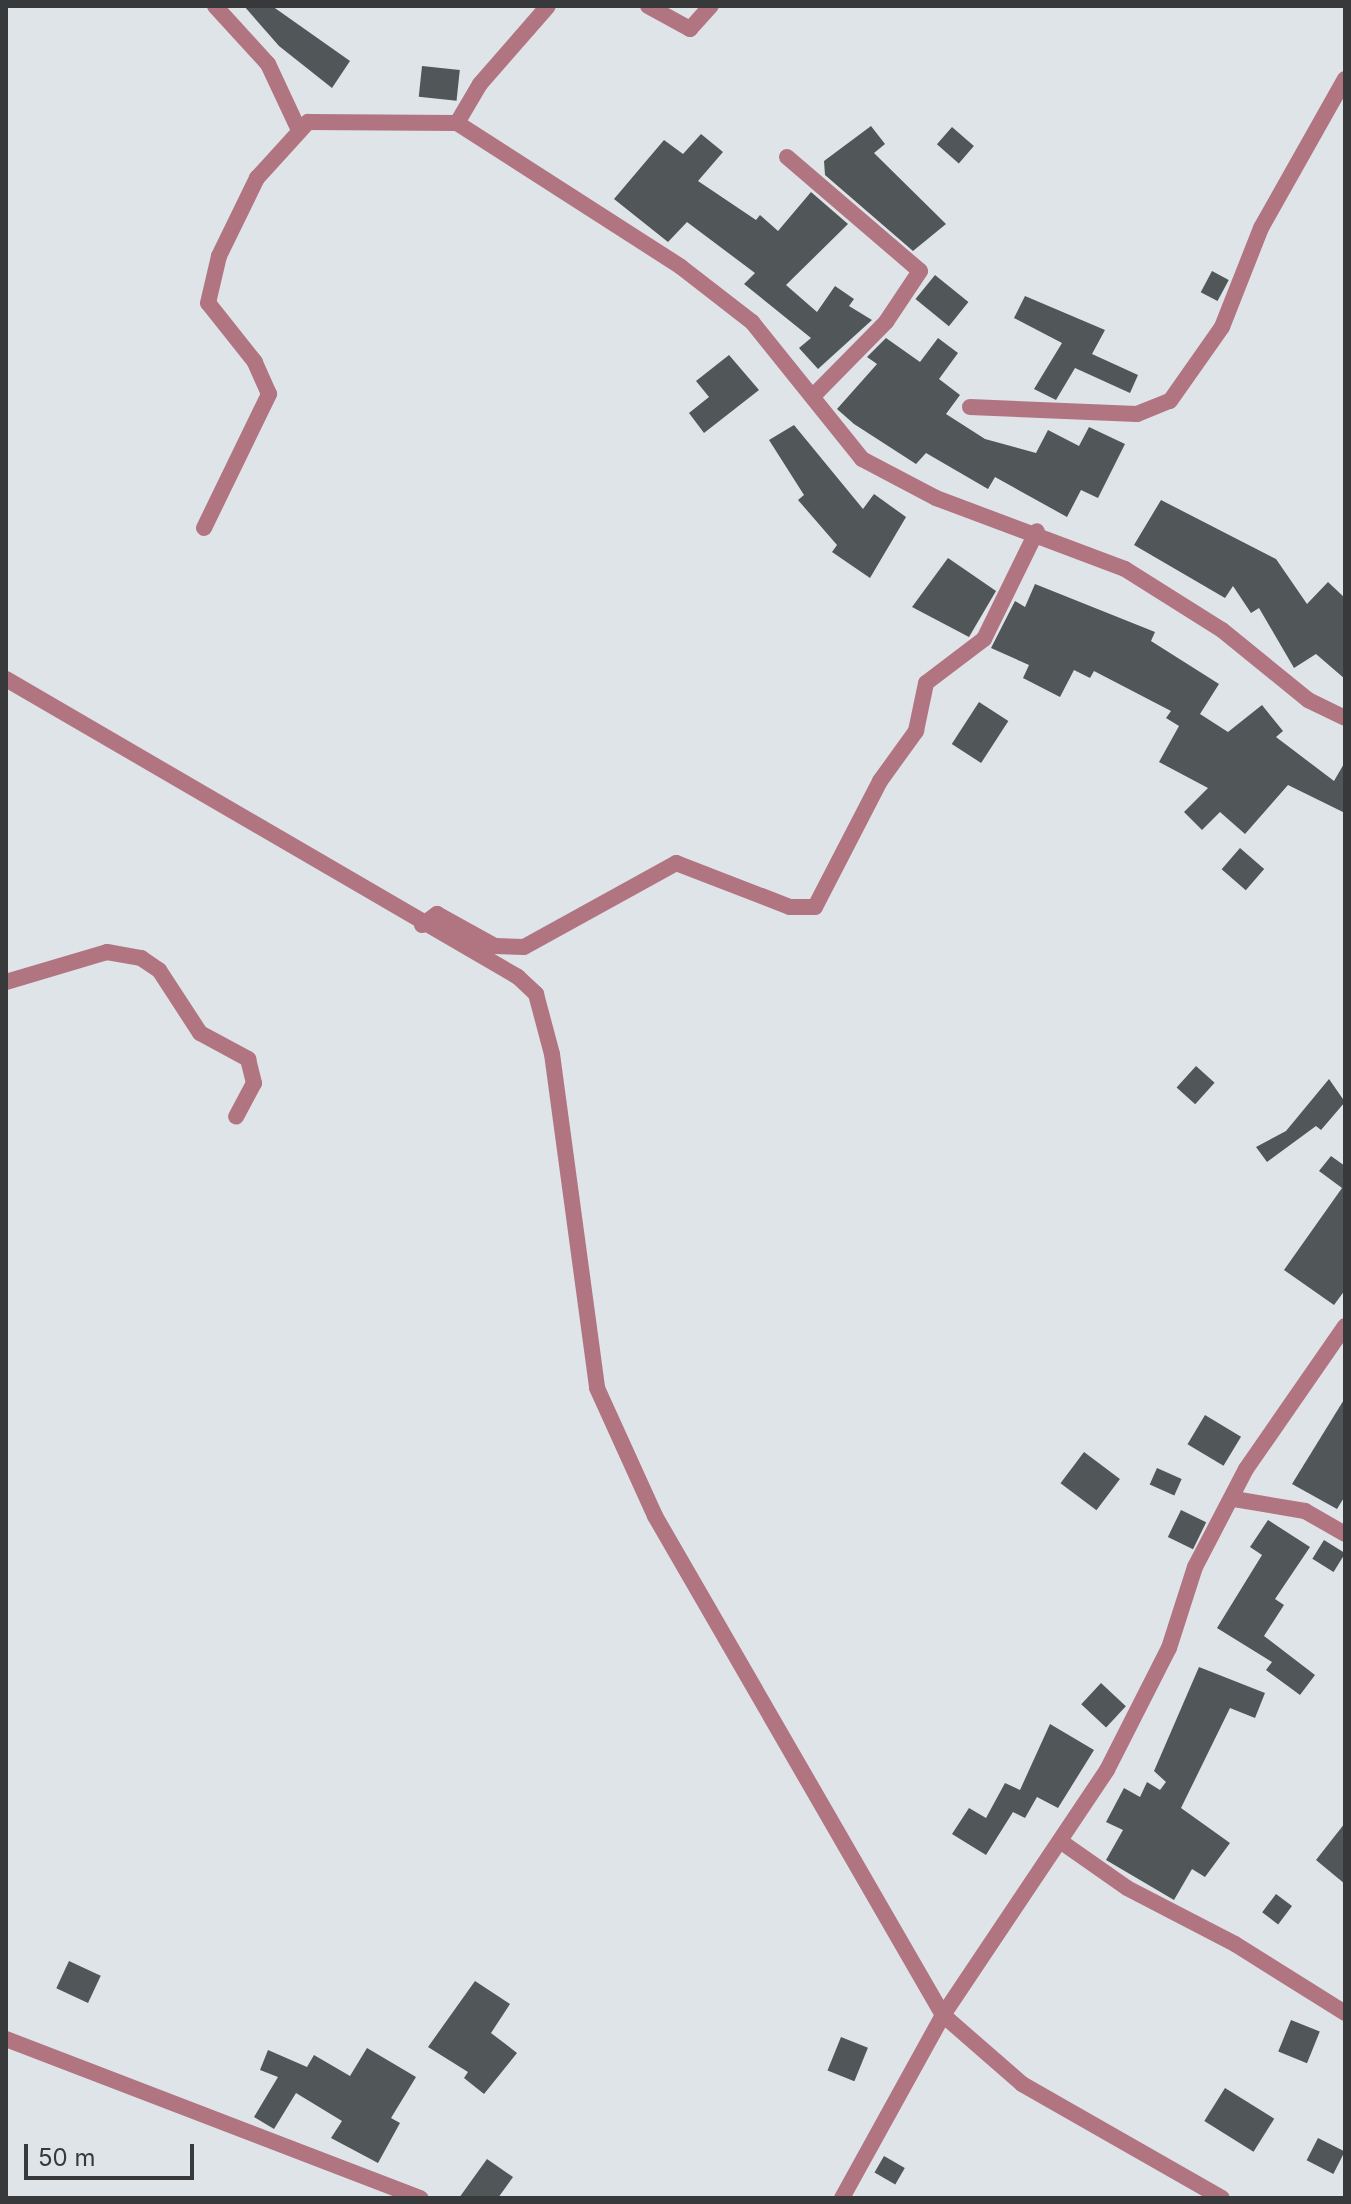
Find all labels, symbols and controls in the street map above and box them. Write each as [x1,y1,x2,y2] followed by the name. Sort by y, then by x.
[28,2128,198,2178] scale bar
[38,2143,96,2172] text: 50 m

